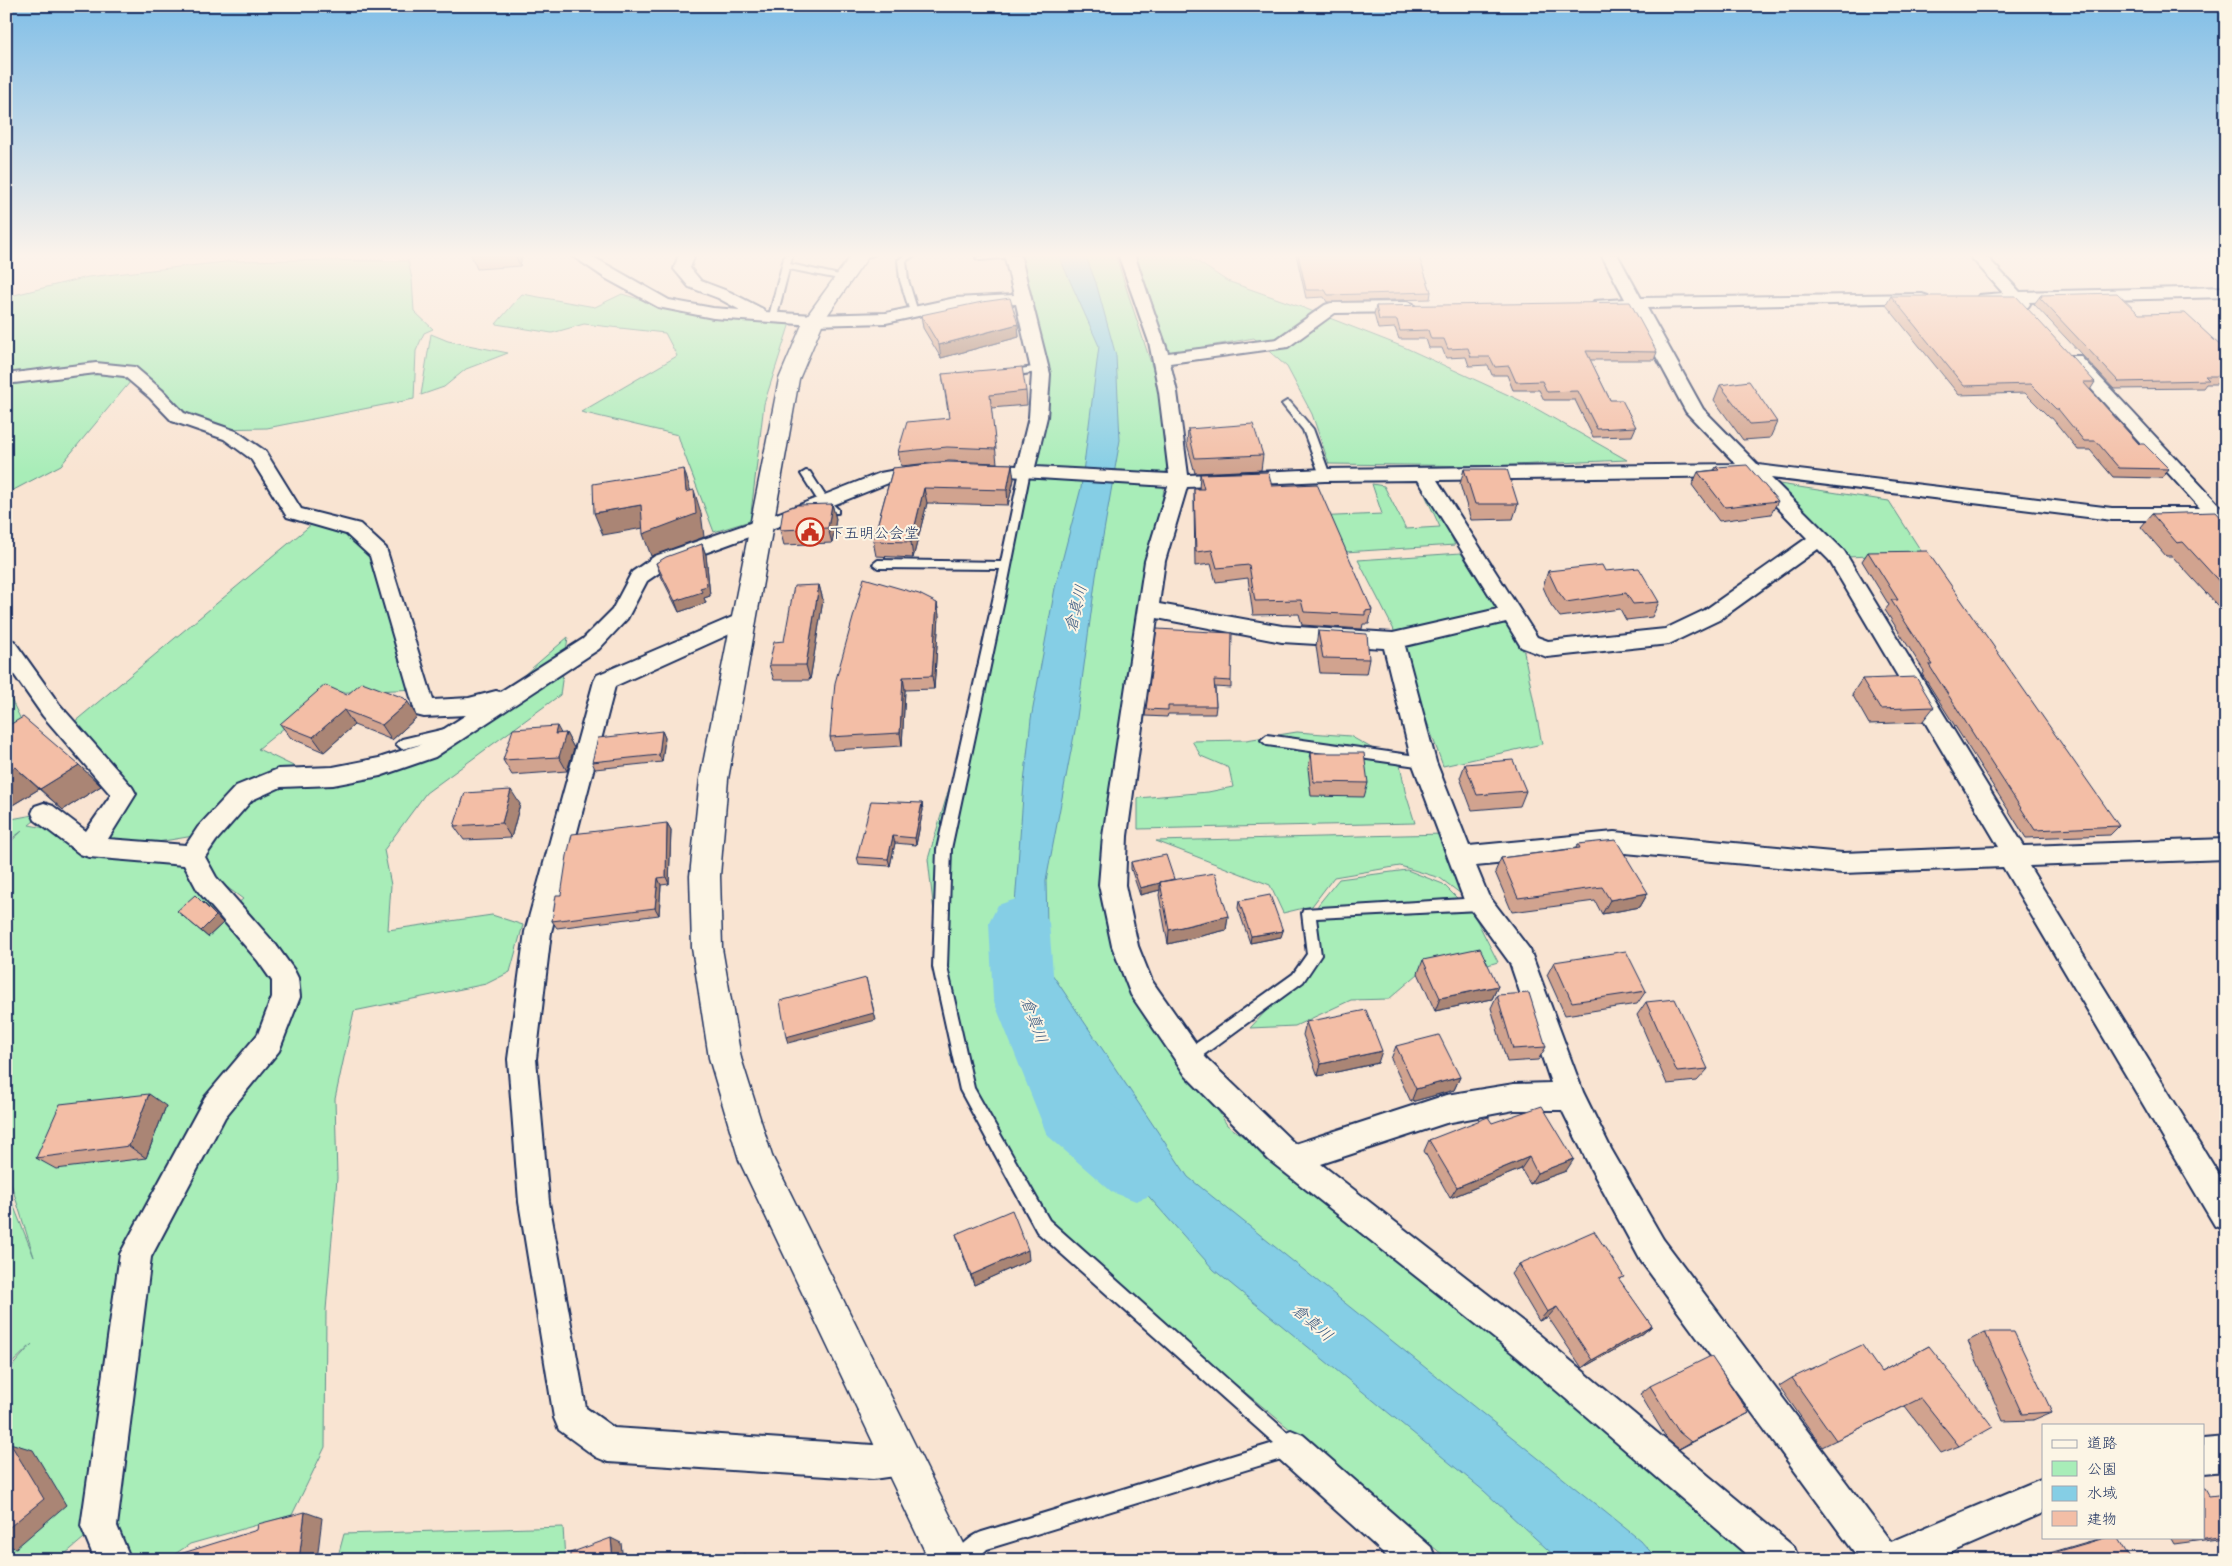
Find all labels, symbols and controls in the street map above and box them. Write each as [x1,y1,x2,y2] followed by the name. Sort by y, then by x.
[795,517,825,547] public building icon: 下五明公会堂
[829,523,919,542] place label: 下五明公会堂
[1059,582,1091,634] water label: 倉真川
[1017,994,1053,1046] water label: 倉真川
[1288,1299,1338,1345] water label: 倉真川
[2042,1424,2204,1538] legend
[2087,1433,2117,1452] text: 道路
[2087,1459,2117,1478] text: 公園
[2087,1483,2117,1502] text: 水域
[2087,1509,2117,1528] text: 建物

